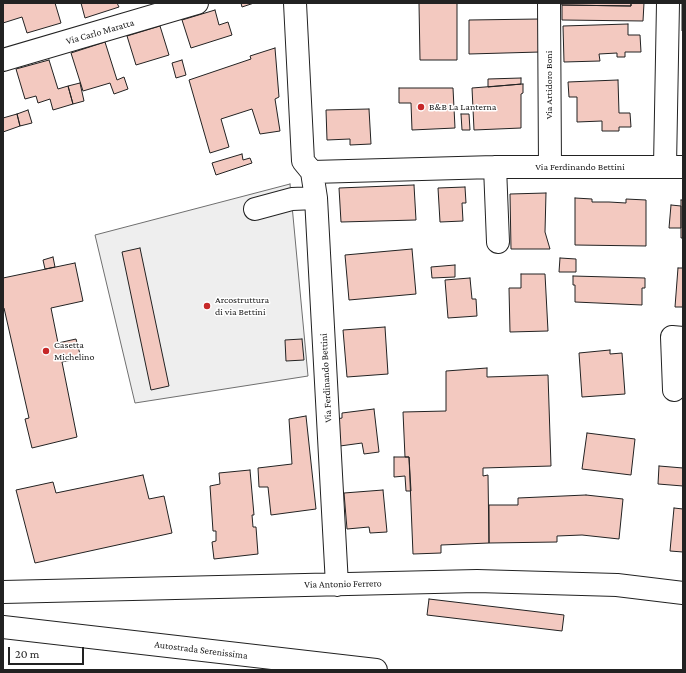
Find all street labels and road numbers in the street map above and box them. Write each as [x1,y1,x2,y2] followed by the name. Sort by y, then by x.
[65,17,135,47] street label: Via Carlo Maratta
[543,51,555,119] street label: Via Artidoro Boni
[535,161,625,173] street label: Via Ferdinando Bettini
[318,333,334,423] street label: Via Ferdinando Bettini
[304,577,382,591] street label: Via Antonio Ferrero
[154,638,248,662] street label: Autostrada Serenissima

